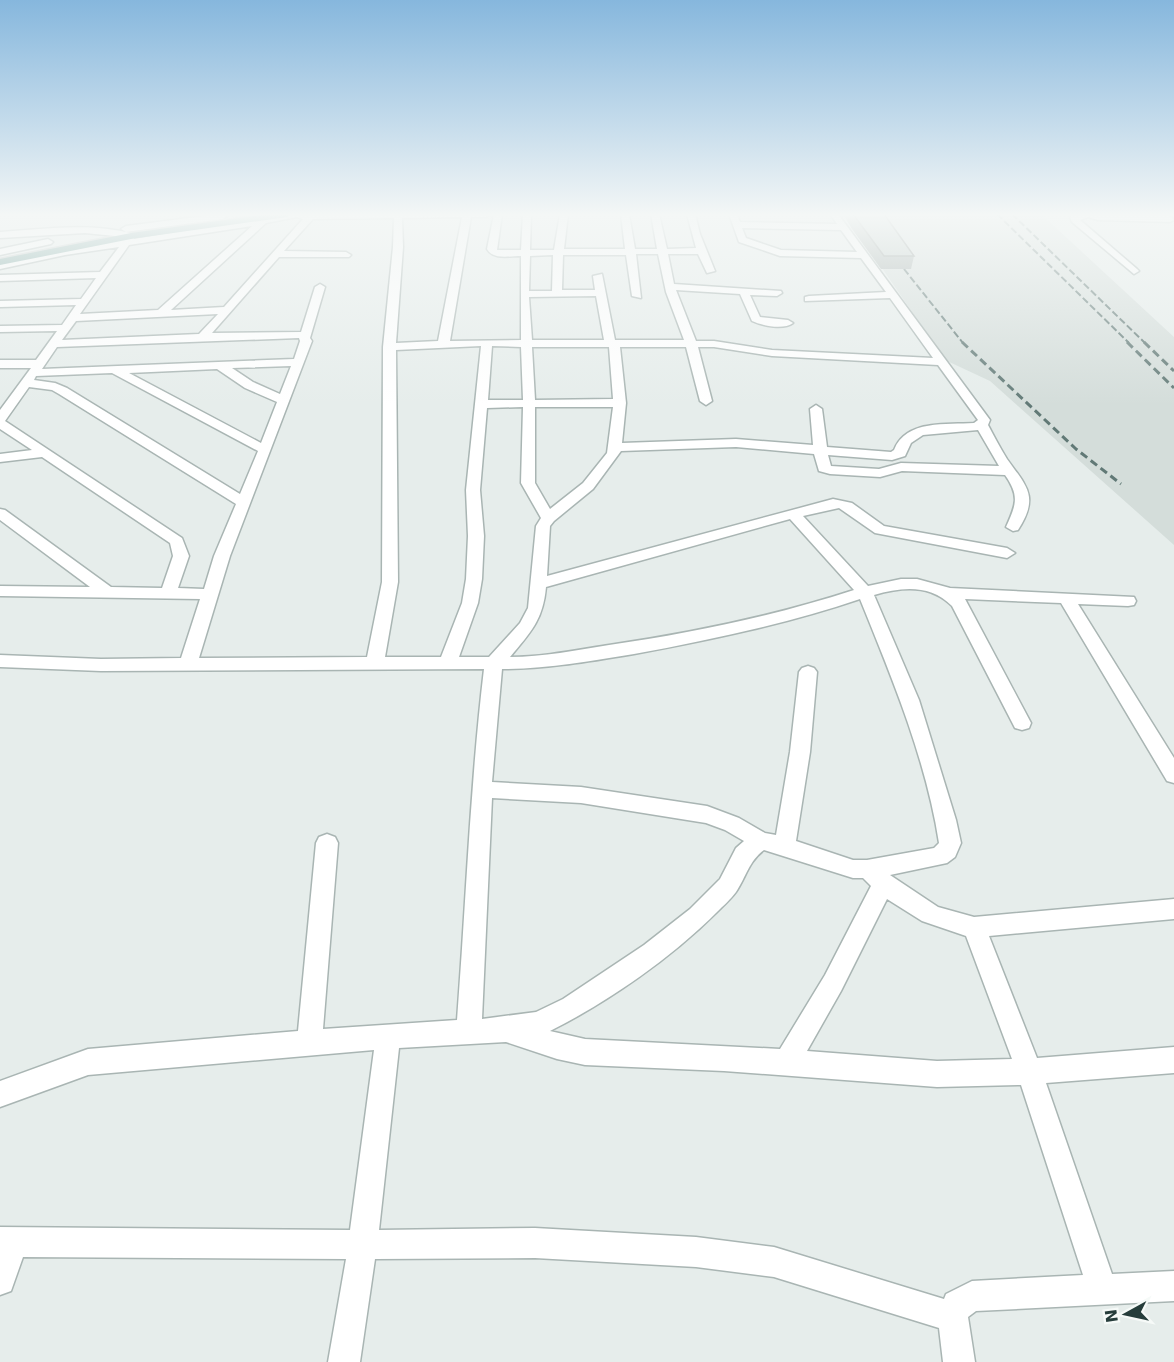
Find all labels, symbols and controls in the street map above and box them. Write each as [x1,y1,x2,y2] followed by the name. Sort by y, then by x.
[1096,1284,1156,1344] north arrow
[1101,1308,1122,1324] text: N

